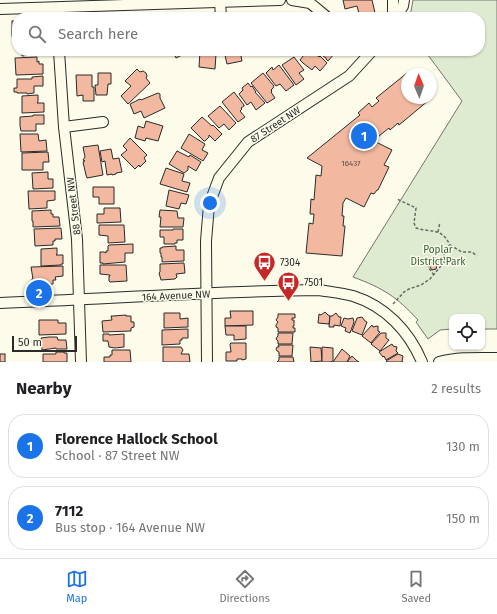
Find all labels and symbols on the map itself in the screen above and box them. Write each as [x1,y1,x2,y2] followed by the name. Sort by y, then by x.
[401,68,437,104] north arrow
[248,104,303,145] street label: 87 Street NW
[351,121,377,151] pin: 1
[341,159,361,168] house number: 16437
[64,175,84,236] street label: 88 Street NW
[200,193,220,213] your location
[411,244,466,268] park label: Poplar District Park
[252,249,278,282] bus stop icon: 7304
[280,257,301,269] place label: 7304
[275,269,301,302] bus stop icon: 7501
[304,277,323,289] place label: 7501
[26,278,52,308] pin: 2
[142,288,211,304] street label: 164 Avenue NW
[12,334,77,353] scale bar

